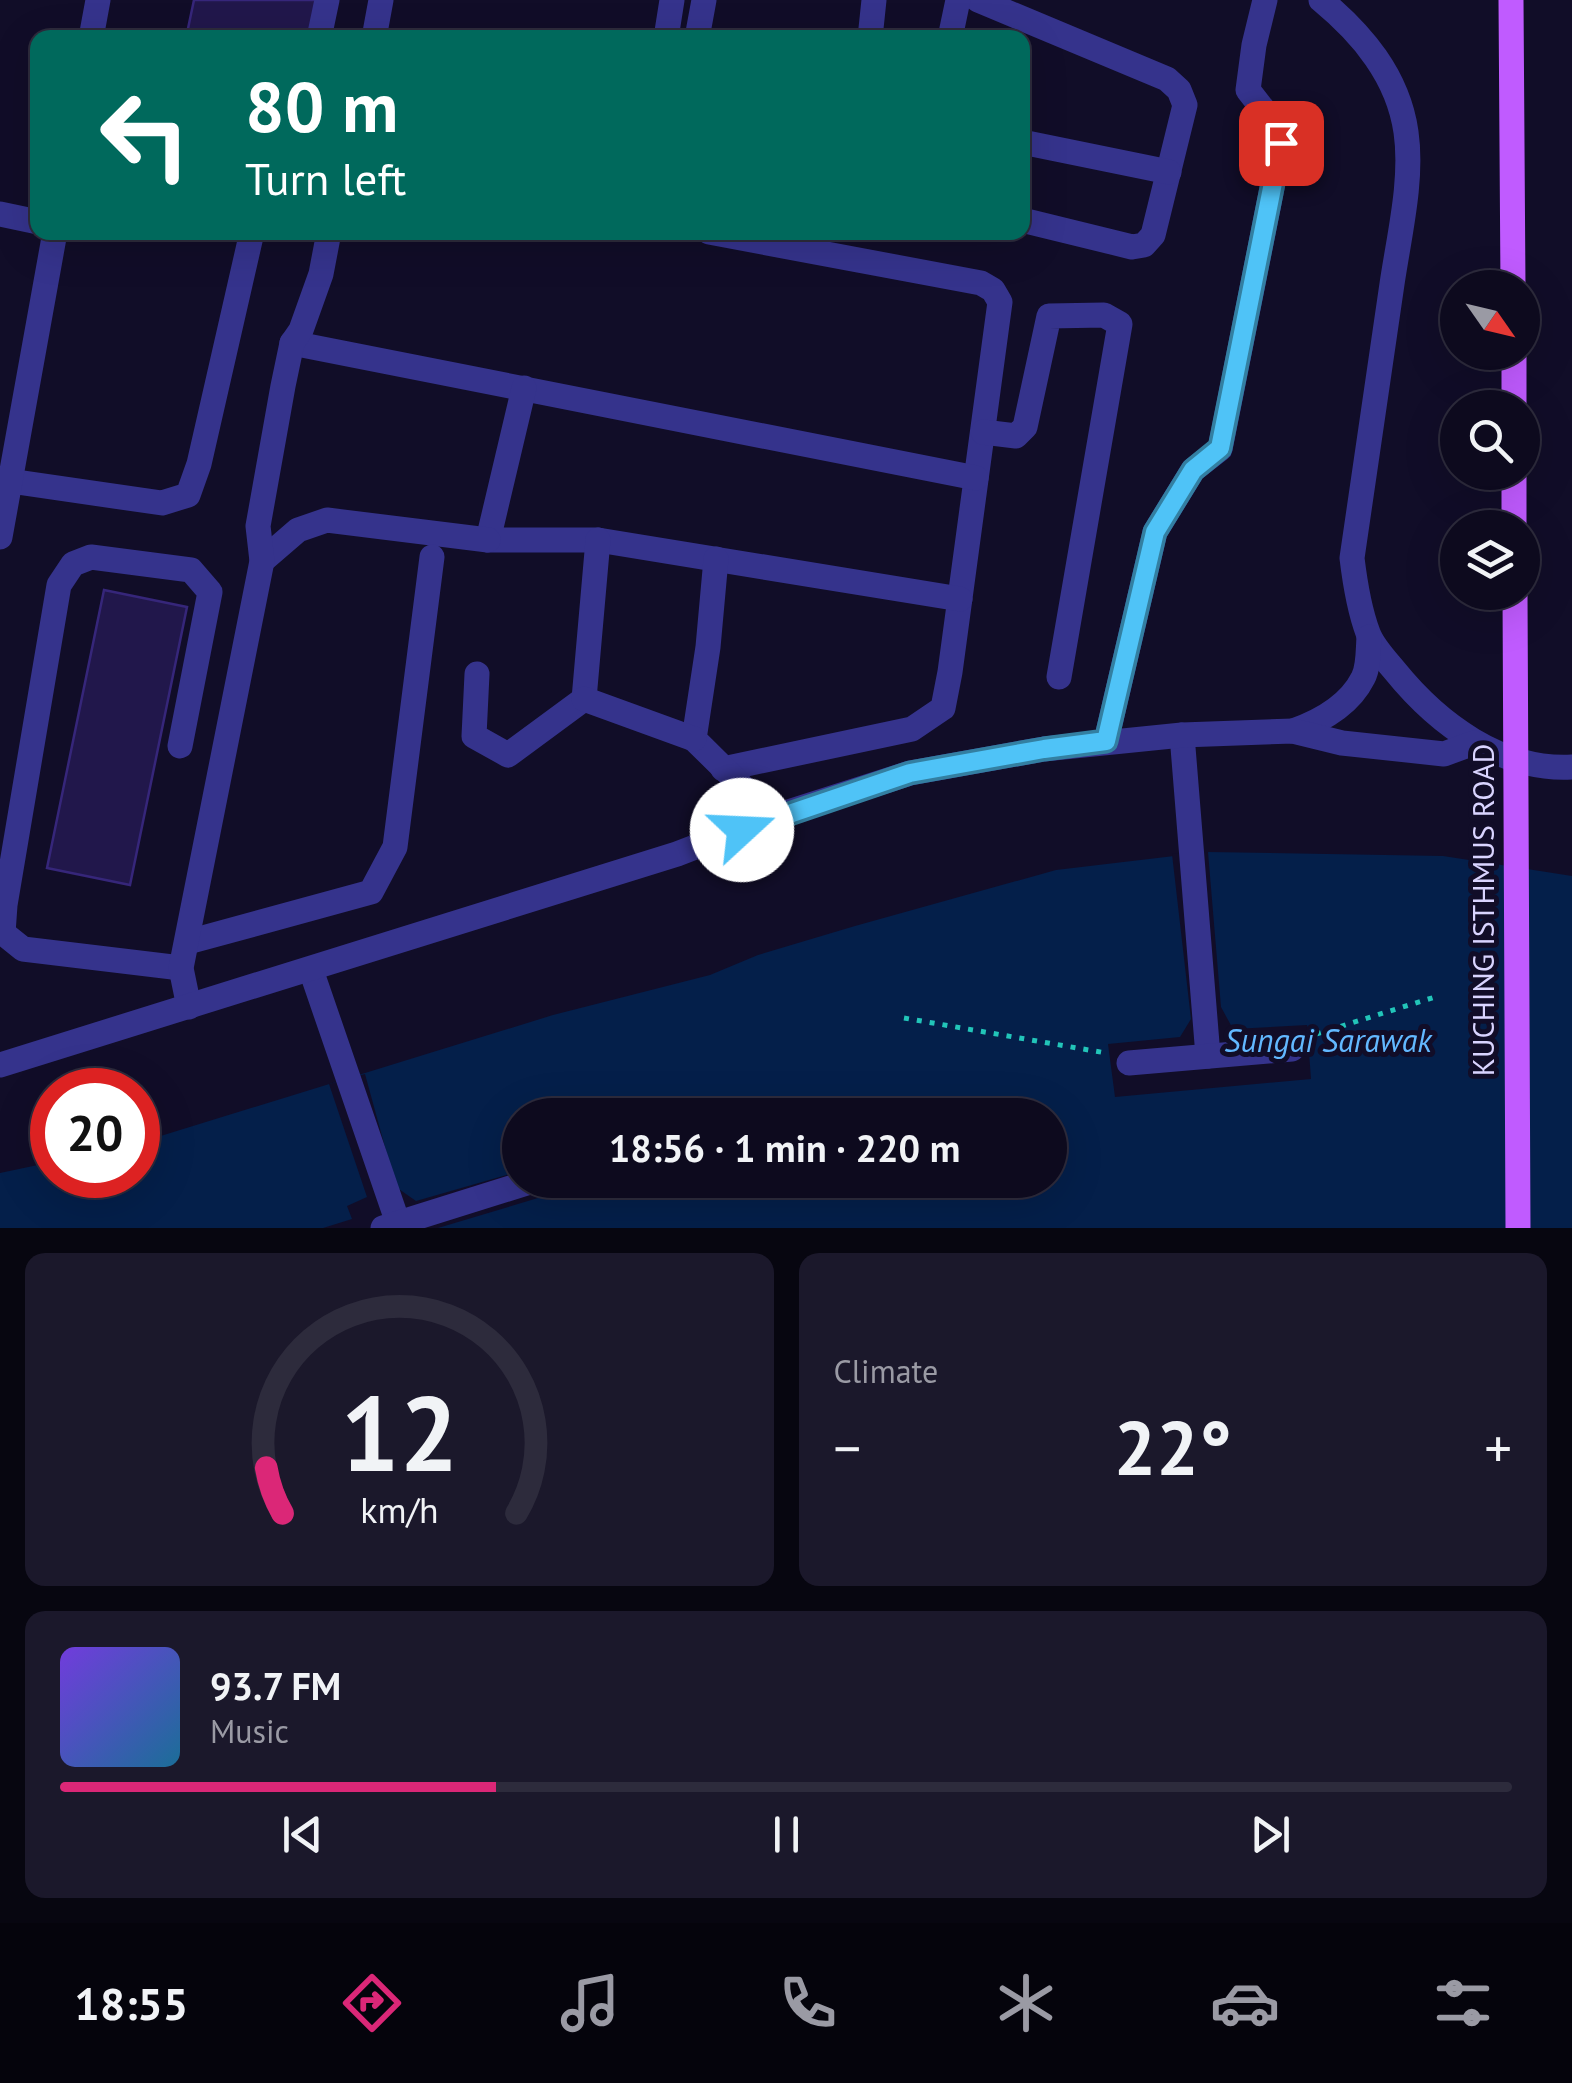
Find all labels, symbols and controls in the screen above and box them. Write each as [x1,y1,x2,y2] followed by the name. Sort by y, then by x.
[245,61,398,151] text: 80 m
[80,70,210,200] icon: left
[1239,101,1324,186] pin
[1254,116,1309,171] icon: arrive
[245,149,406,207] text: Turn left
[1440,270,1540,370] north arrow
[1440,270,1540,610] map controls
[1440,390,1540,490] button: search
[1440,510,1540,610] button: layers
[1463,744,1502,1076] street label: KUCHING ISTHMUS ROAD
[690,778,794,882] position arrow
[1224,1019,1433,1061] water label: Sungai Sarawak
[30,1068,160,1198] speed limit sign: 20
[609,1123,960,1172] text: 18:56 · 1 min · 220 m
[834,1350,938,1392] text: Climate
[340,1365,458,1500] text: 12
[1114,1399,1232,1496] text: 22°
[834,1412,861,1483] text: −
[1484,1412,1512,1483] text: +
[360,1487,438,1533] text: km/h
[210,1661,341,1710] text: 93.7 FM
[210,1710,289,1752] text: Music
[275,1807,330,1862] icon: previous
[759,1807,814,1862] icon: pause
[1243,1807,1298,1862] icon: next
[337,1968,407,2038] icon: directions
[555,1968,625,2038] icon: music
[773,1968,843,2038] icon: phone
[991,1968,1061,2038] icon: climate
[1210,1968,1280,2038] icon: car
[1428,1968,1498,2038] icon: filters
[74,1974,188,2032] text: 18:55

